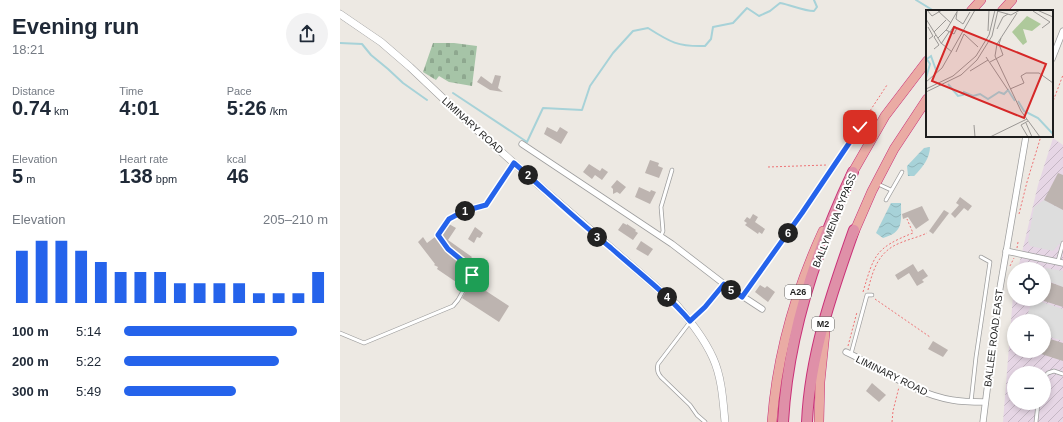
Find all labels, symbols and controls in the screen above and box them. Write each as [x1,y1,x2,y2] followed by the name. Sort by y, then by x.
[926,10,1053,137] inset map
[286,13,328,55] button: share
[12,14,139,39] text: Evening run
[12,42,45,57] text: 18:21
[12,85,55,97] text: Distance
[119,85,143,97] text: Time
[227,85,252,97] text: Pace
[440,95,506,156] street label: LIMINARY ROAD
[12,97,51,119] text: 0.74
[119,97,159,119] text: 4:01
[227,97,267,119] text: 5:26
[51,105,69,117] text: km
[267,105,287,117] text: /km
[843,110,877,144] pin
[849,116,871,138] icon: check
[12,153,57,165] text: Elevation
[119,153,168,165] text: Heart rate
[227,153,246,165] text: kcal
[12,165,23,187] text: 5
[119,165,153,187] text: 138
[227,165,249,187] text: 46
[518,165,538,185] pin: 2
[525,169,531,181] text: 2
[810,171,859,269] street label: BALLYMENA BYPASS
[23,173,35,185] text: m
[153,173,177,185] text: bpm
[455,201,475,221] pin: 1
[462,205,468,217] text: 1
[12,212,65,227] text: Elevation
[263,212,328,227] text: 205–210 m
[778,223,798,243] pin: 6
[587,227,607,247] pin: 3
[785,227,791,239] text: 6
[594,231,600,243] text: 3
[455,258,489,292] pin
[1007,262,1051,410] map controls
[1007,262,1051,306] button: locate
[461,264,483,286] icon: arrive
[721,280,741,300] pin: 5
[728,284,734,296] text: 5
[785,285,811,299] road number: A26
[657,287,677,307] pin: 4
[982,289,1005,388] street label: BALLEE ROAD EAST
[664,291,670,303] text: 4
[1007,314,1051,358] button: +
[812,317,834,331] road number: M2
[12,324,49,339] text: 100 m
[76,324,101,339] text: 5:14
[854,353,929,398] street label: LIMINARY ROAD
[12,354,49,369] text: 200 m
[76,354,101,369] text: 5:22
[1007,366,1051,410] button: −
[12,384,49,399] text: 300 m
[76,384,101,399] text: 5:49

